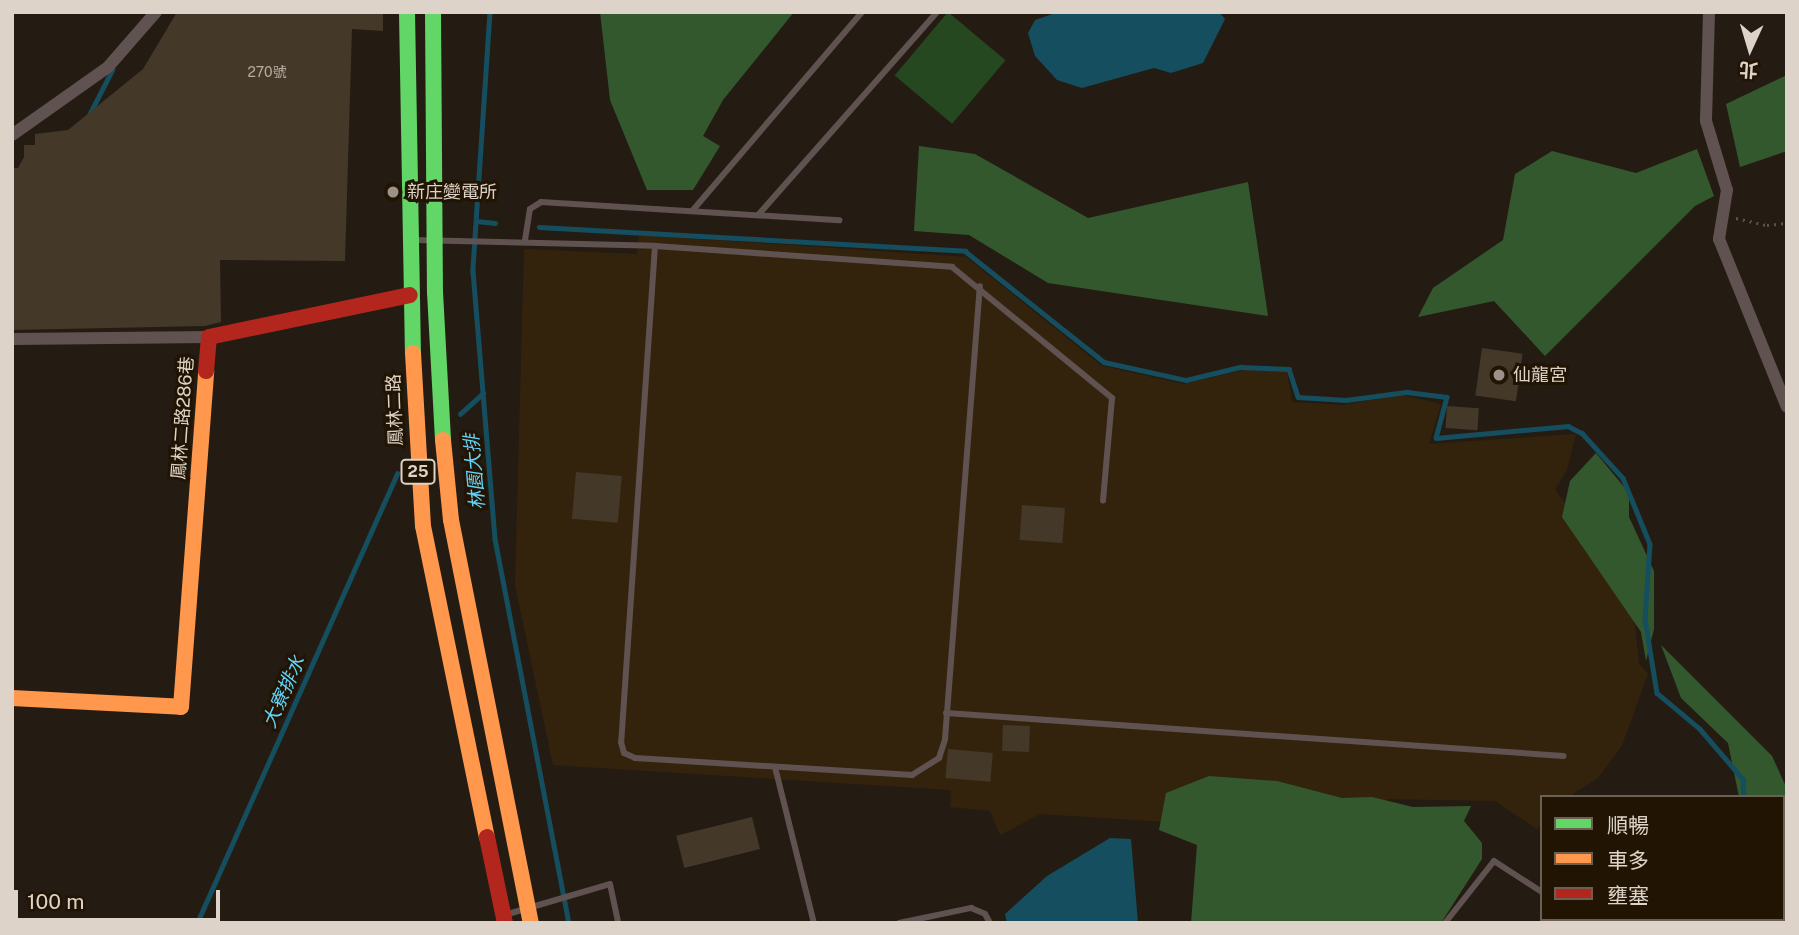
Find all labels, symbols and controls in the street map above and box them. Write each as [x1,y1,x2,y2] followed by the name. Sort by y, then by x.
[1715,14,1785,84] north arrow
[1738,58,1759,82] text: 北
[247,64,287,80] house number: 270號
[407,181,497,203] place label: 新庄變電所
[385,184,401,200] marker: 新庄變電所
[168,356,198,480] street label: 鳳林二路286巷
[1513,364,1567,386] place label: 仙龍宮
[1491,367,1507,383] marker: 仙龍宮
[383,374,407,446] street label: 鳳林二路
[460,433,490,511] water label: 林園大排
[400,460,436,485] road number: 25
[258,653,310,731] water label: 大寮排水
[1540,795,1785,921] legend
[1607,813,1649,838] text: 順暢
[1607,848,1649,873] text: 車多
[18,876,224,920] scale bar
[1607,883,1649,908] text: 壅塞
[27,889,84,914] text: 100 m

